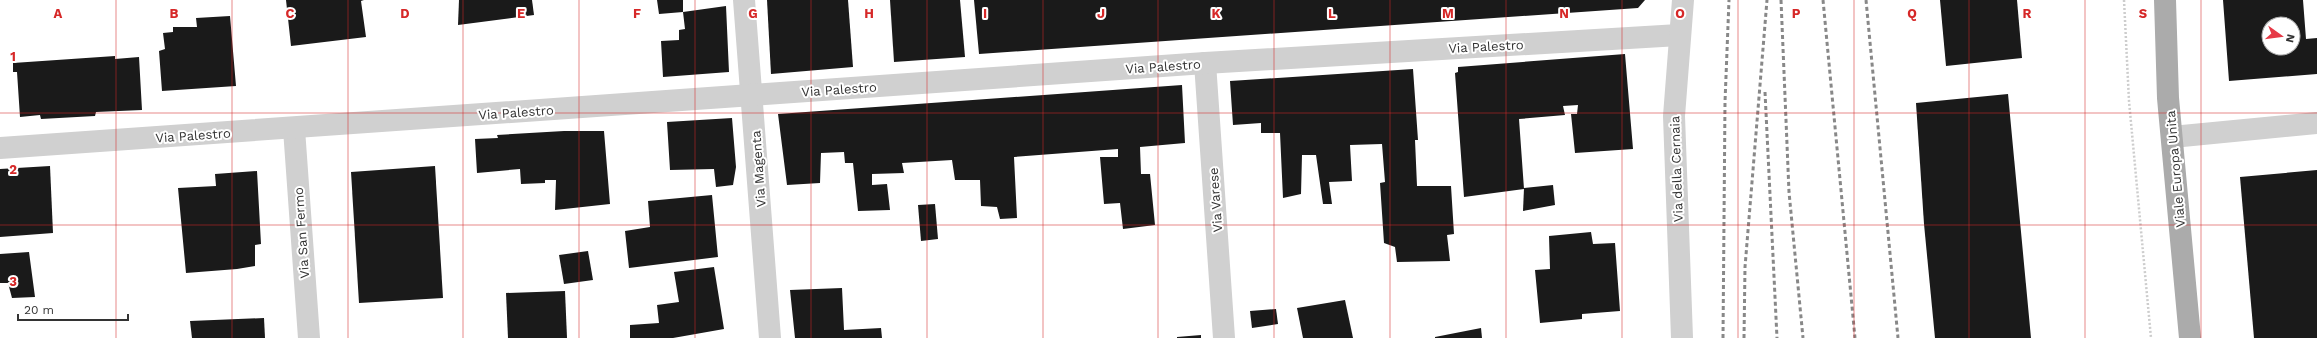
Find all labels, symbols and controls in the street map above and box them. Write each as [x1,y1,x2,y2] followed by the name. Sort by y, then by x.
[54,6,63,21] text: A
[170,6,179,21] text: B
[286,6,295,21] text: C
[400,6,410,21] text: D
[517,6,525,21] text: E
[633,6,641,21] text: F
[748,6,758,21] text: G
[864,6,874,21] text: H
[983,6,987,21] text: I
[1097,6,1105,21] text: J
[1211,6,1221,21] text: K
[1328,6,1336,21] text: L
[1442,6,1454,21] text: M
[1559,6,1569,21] text: N
[1675,6,1685,21] text: O
[1792,6,1801,21] text: P
[1907,6,1917,21] text: Q
[2023,6,2032,21] text: R
[2139,6,2148,21] text: S
[2261,16,2301,56] north arrow
[2283,33,2298,44] text: N
[1448,37,1524,56] street label: Via Palestro
[10,49,16,64] text: 1
[1125,56,1201,77] street label: Via Palestro
[801,79,877,100] street label: Via Palestro
[478,102,554,123] street label: Via Palestro
[2163,109,2188,228] street label: Viale Europa Unita
[1667,115,1686,222] street label: Via della Cernaia
[155,125,231,146] street label: Via Palestro
[748,129,769,208] street label: Via Magenta
[9,162,17,177] text: 2
[1206,167,1225,233] street label: Via Varese
[291,187,312,279] street label: Via San Fermo
[9,274,17,289] text: 3
[18,296,128,322] scale bar
[24,303,54,317] text: 20 m

